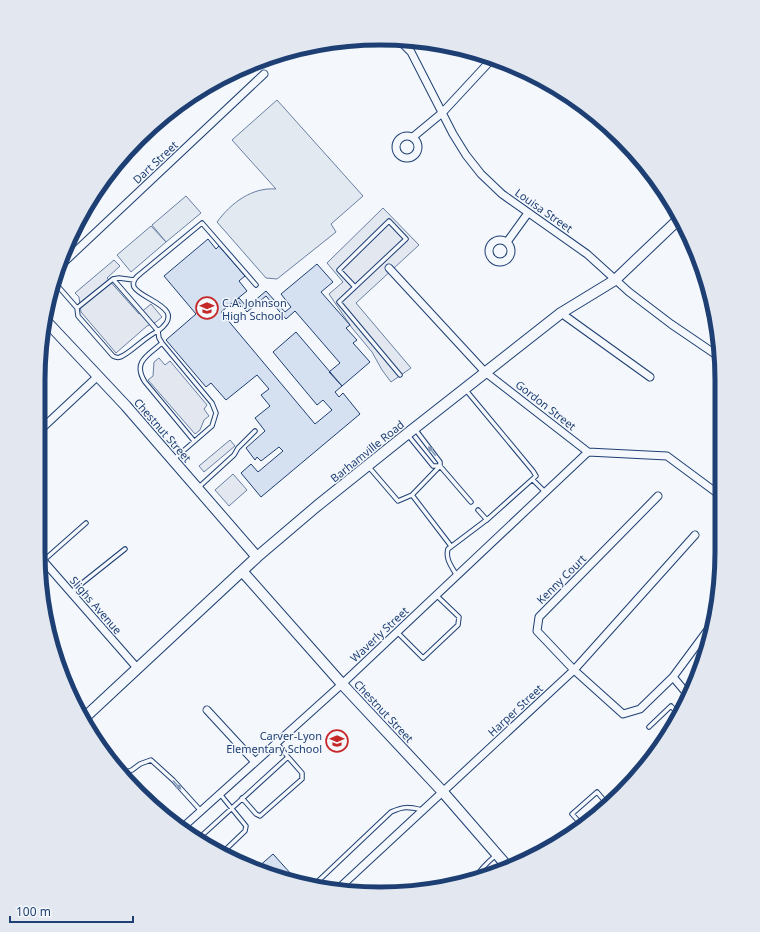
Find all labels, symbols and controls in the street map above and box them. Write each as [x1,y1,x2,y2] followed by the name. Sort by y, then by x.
[129,137,181,187] street label: Dart Street
[512,185,576,235] street label: Louisa Street
[194,295,220,321] school or university icon: C.A. Johnson High School
[222,295,287,323] place label: C.A. Johnson High School
[513,377,579,433] street label: Gordon Street
[131,395,195,465] street label: Chestnut Street
[327,417,407,485] street label: Barhamville Road
[428,446,436,457] one-way arrow
[533,551,589,607] street label: Kenny Court
[67,573,125,637] street label: Slighs Avenue
[347,603,411,665] street label: Waverly Street
[351,677,417,746] street label: Chestnut Street
[484,681,546,739] street label: Harper Street
[226,728,322,756] place label: Carver-Lyon Elementary School
[324,728,350,754] school or university icon: Carver-Lyon Elementary School
[172,780,181,790] one-way arrow
[10,898,133,924] scale bar
[16,903,51,920] text: 100 m

